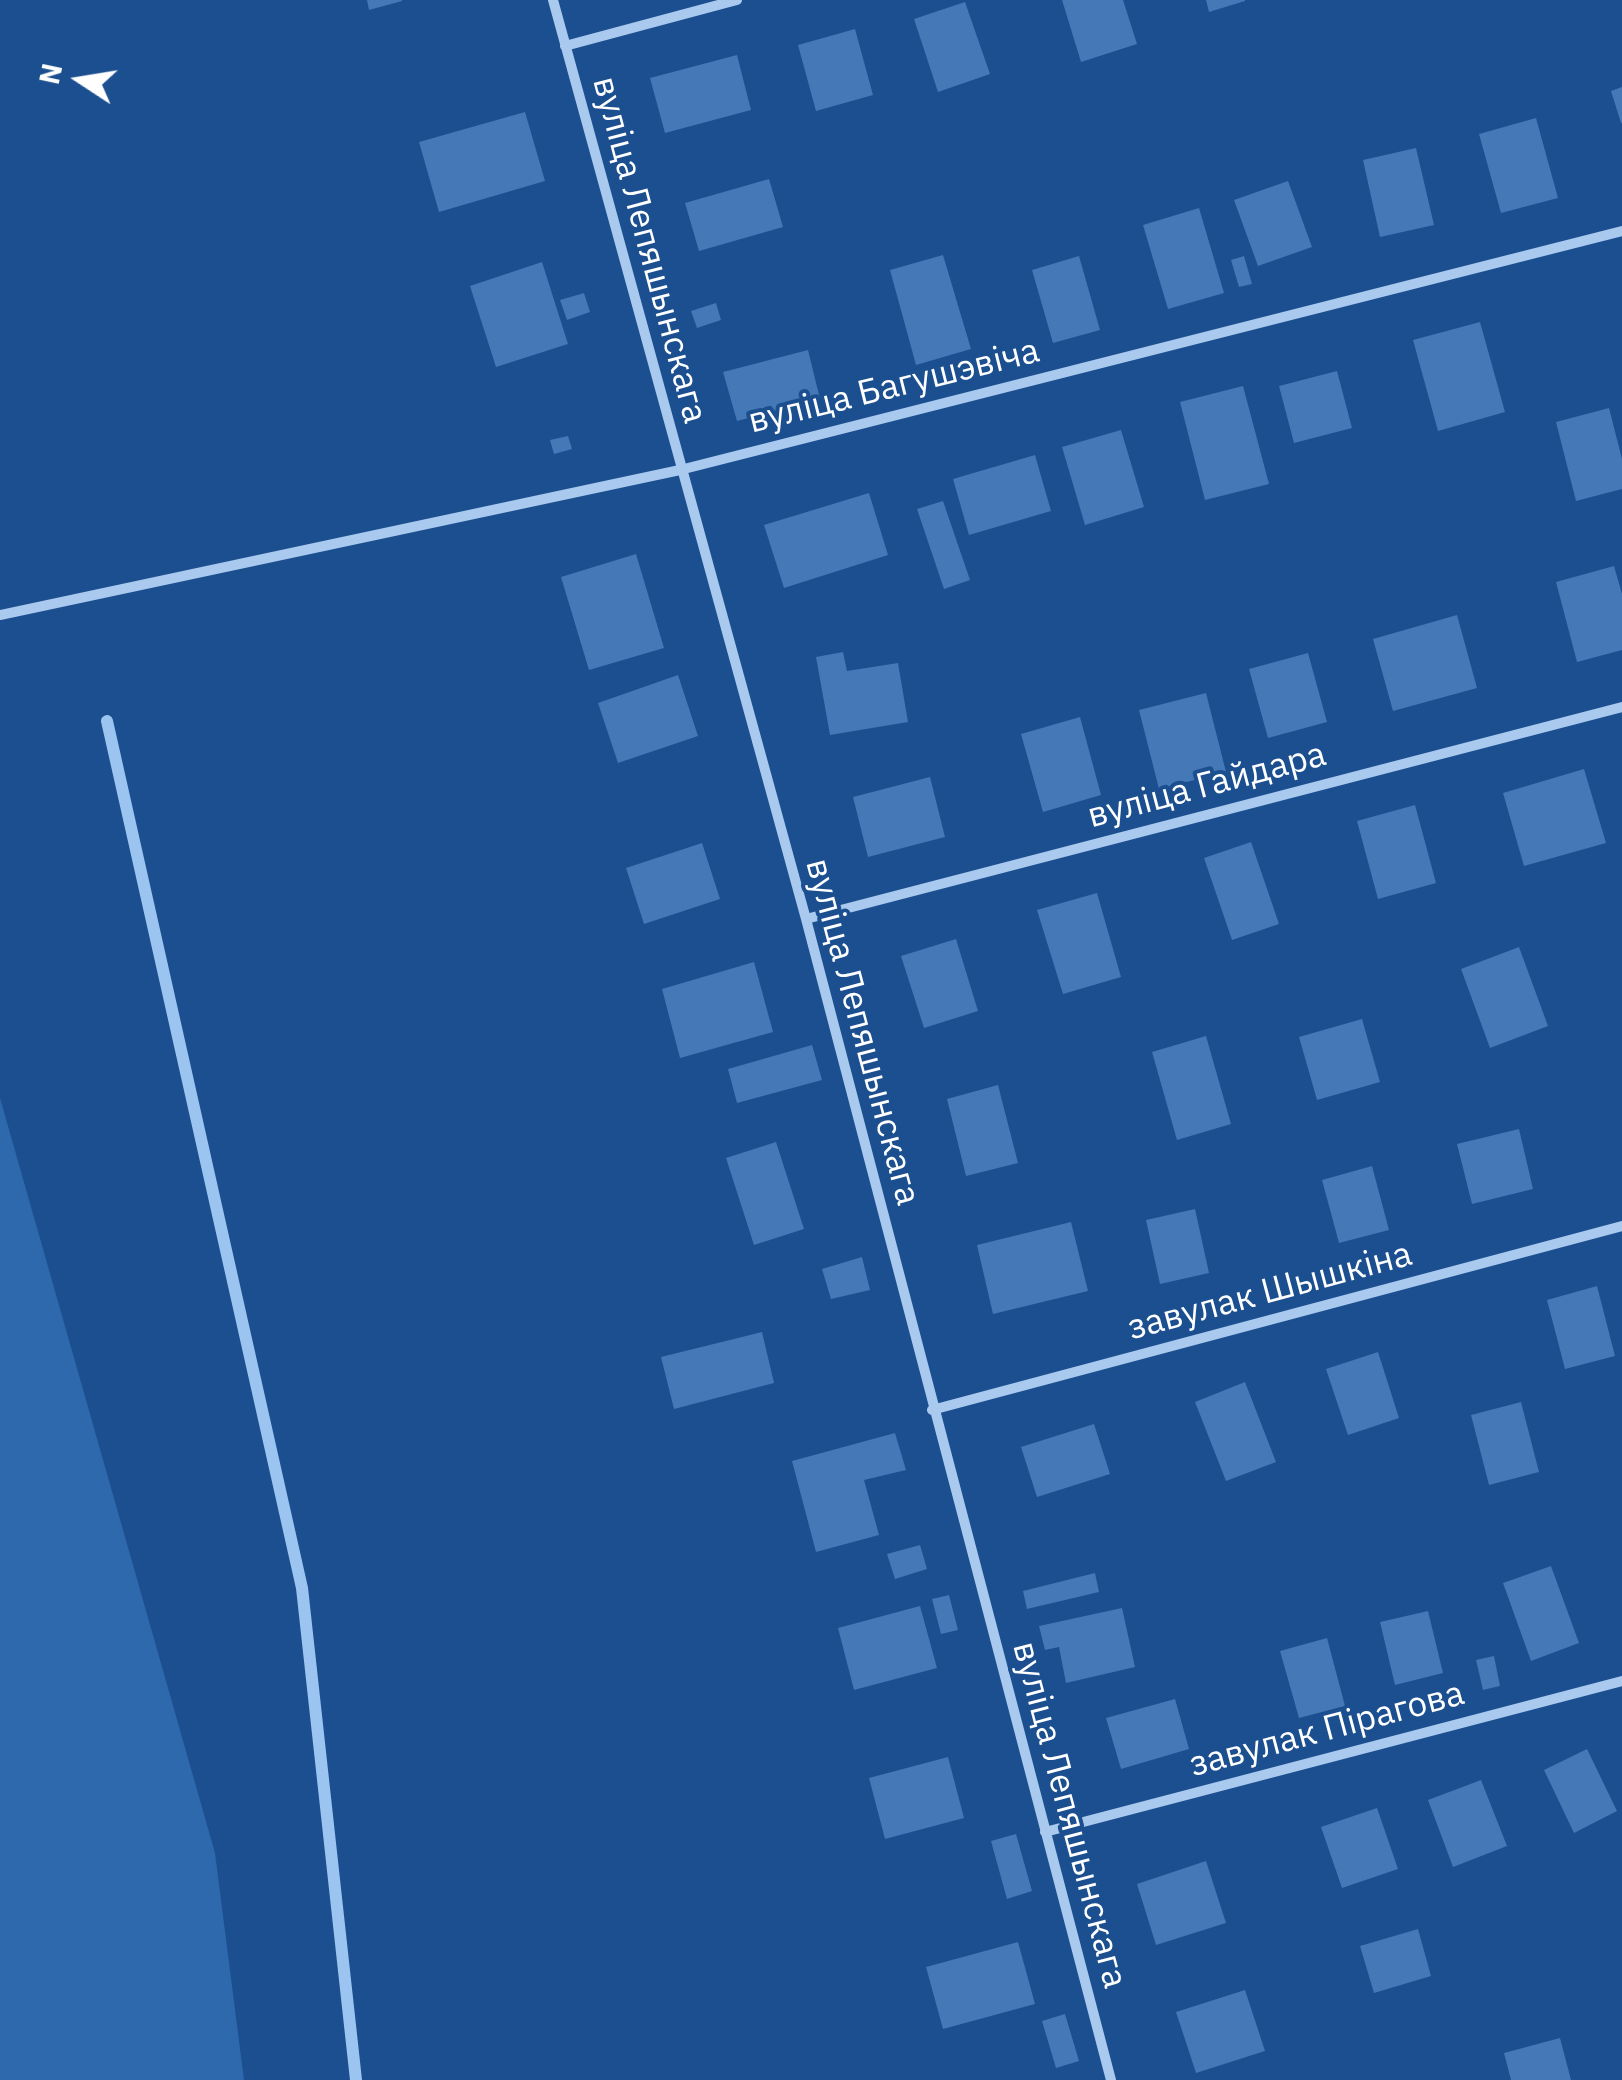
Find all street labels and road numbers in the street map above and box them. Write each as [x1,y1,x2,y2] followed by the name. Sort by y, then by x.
[583,72,715,428] street label: вуліца Лепяшынскага
[744,331,1044,443] street label: вуліца Багушэвіча
[1083,734,1331,838] street label: вуліца Гайдара
[796,854,928,1210] street label: вуліца Лепяшынскага
[1123,1234,1417,1350] street label: завулак Шышкіна
[1003,1637,1135,1993] street label: вуліца Лепяшынскага
[1185,1673,1469,1787] street label: завулак Пірагова

